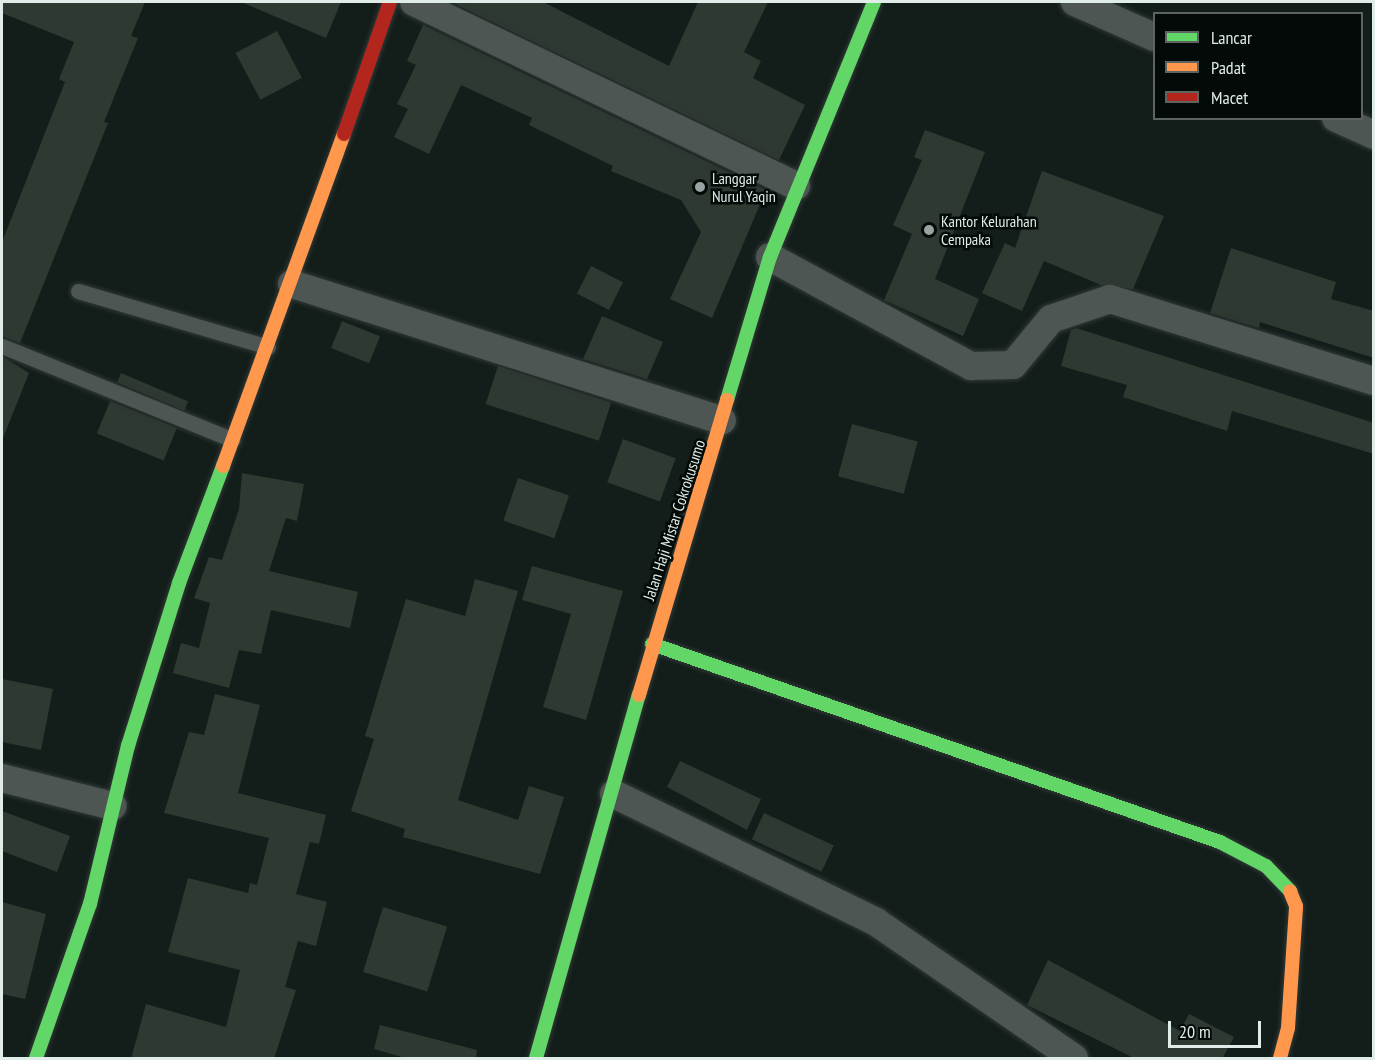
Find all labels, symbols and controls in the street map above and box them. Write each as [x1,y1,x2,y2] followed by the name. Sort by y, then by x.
[1153,12,1363,120] legend
[1211,26,1252,49] text: Lancar
[1211,56,1246,79] text: Padat
[1211,86,1248,109] text: Macet
[712,168,776,206] place label: Langgar Nurul Yaqin
[693,180,707,194] marker: Langgar Nurul Yaqin
[941,211,1037,249] place label: Kantor Kelurahan Cempaka
[922,223,936,237] marker: Kantor Kelurahan Cempaka
[639,437,709,603] street label: Jalan Haji Mistar Cokrokusumo
[1171,1009,1264,1047] scale bar
[1179,1020,1211,1043] text: 20 m

